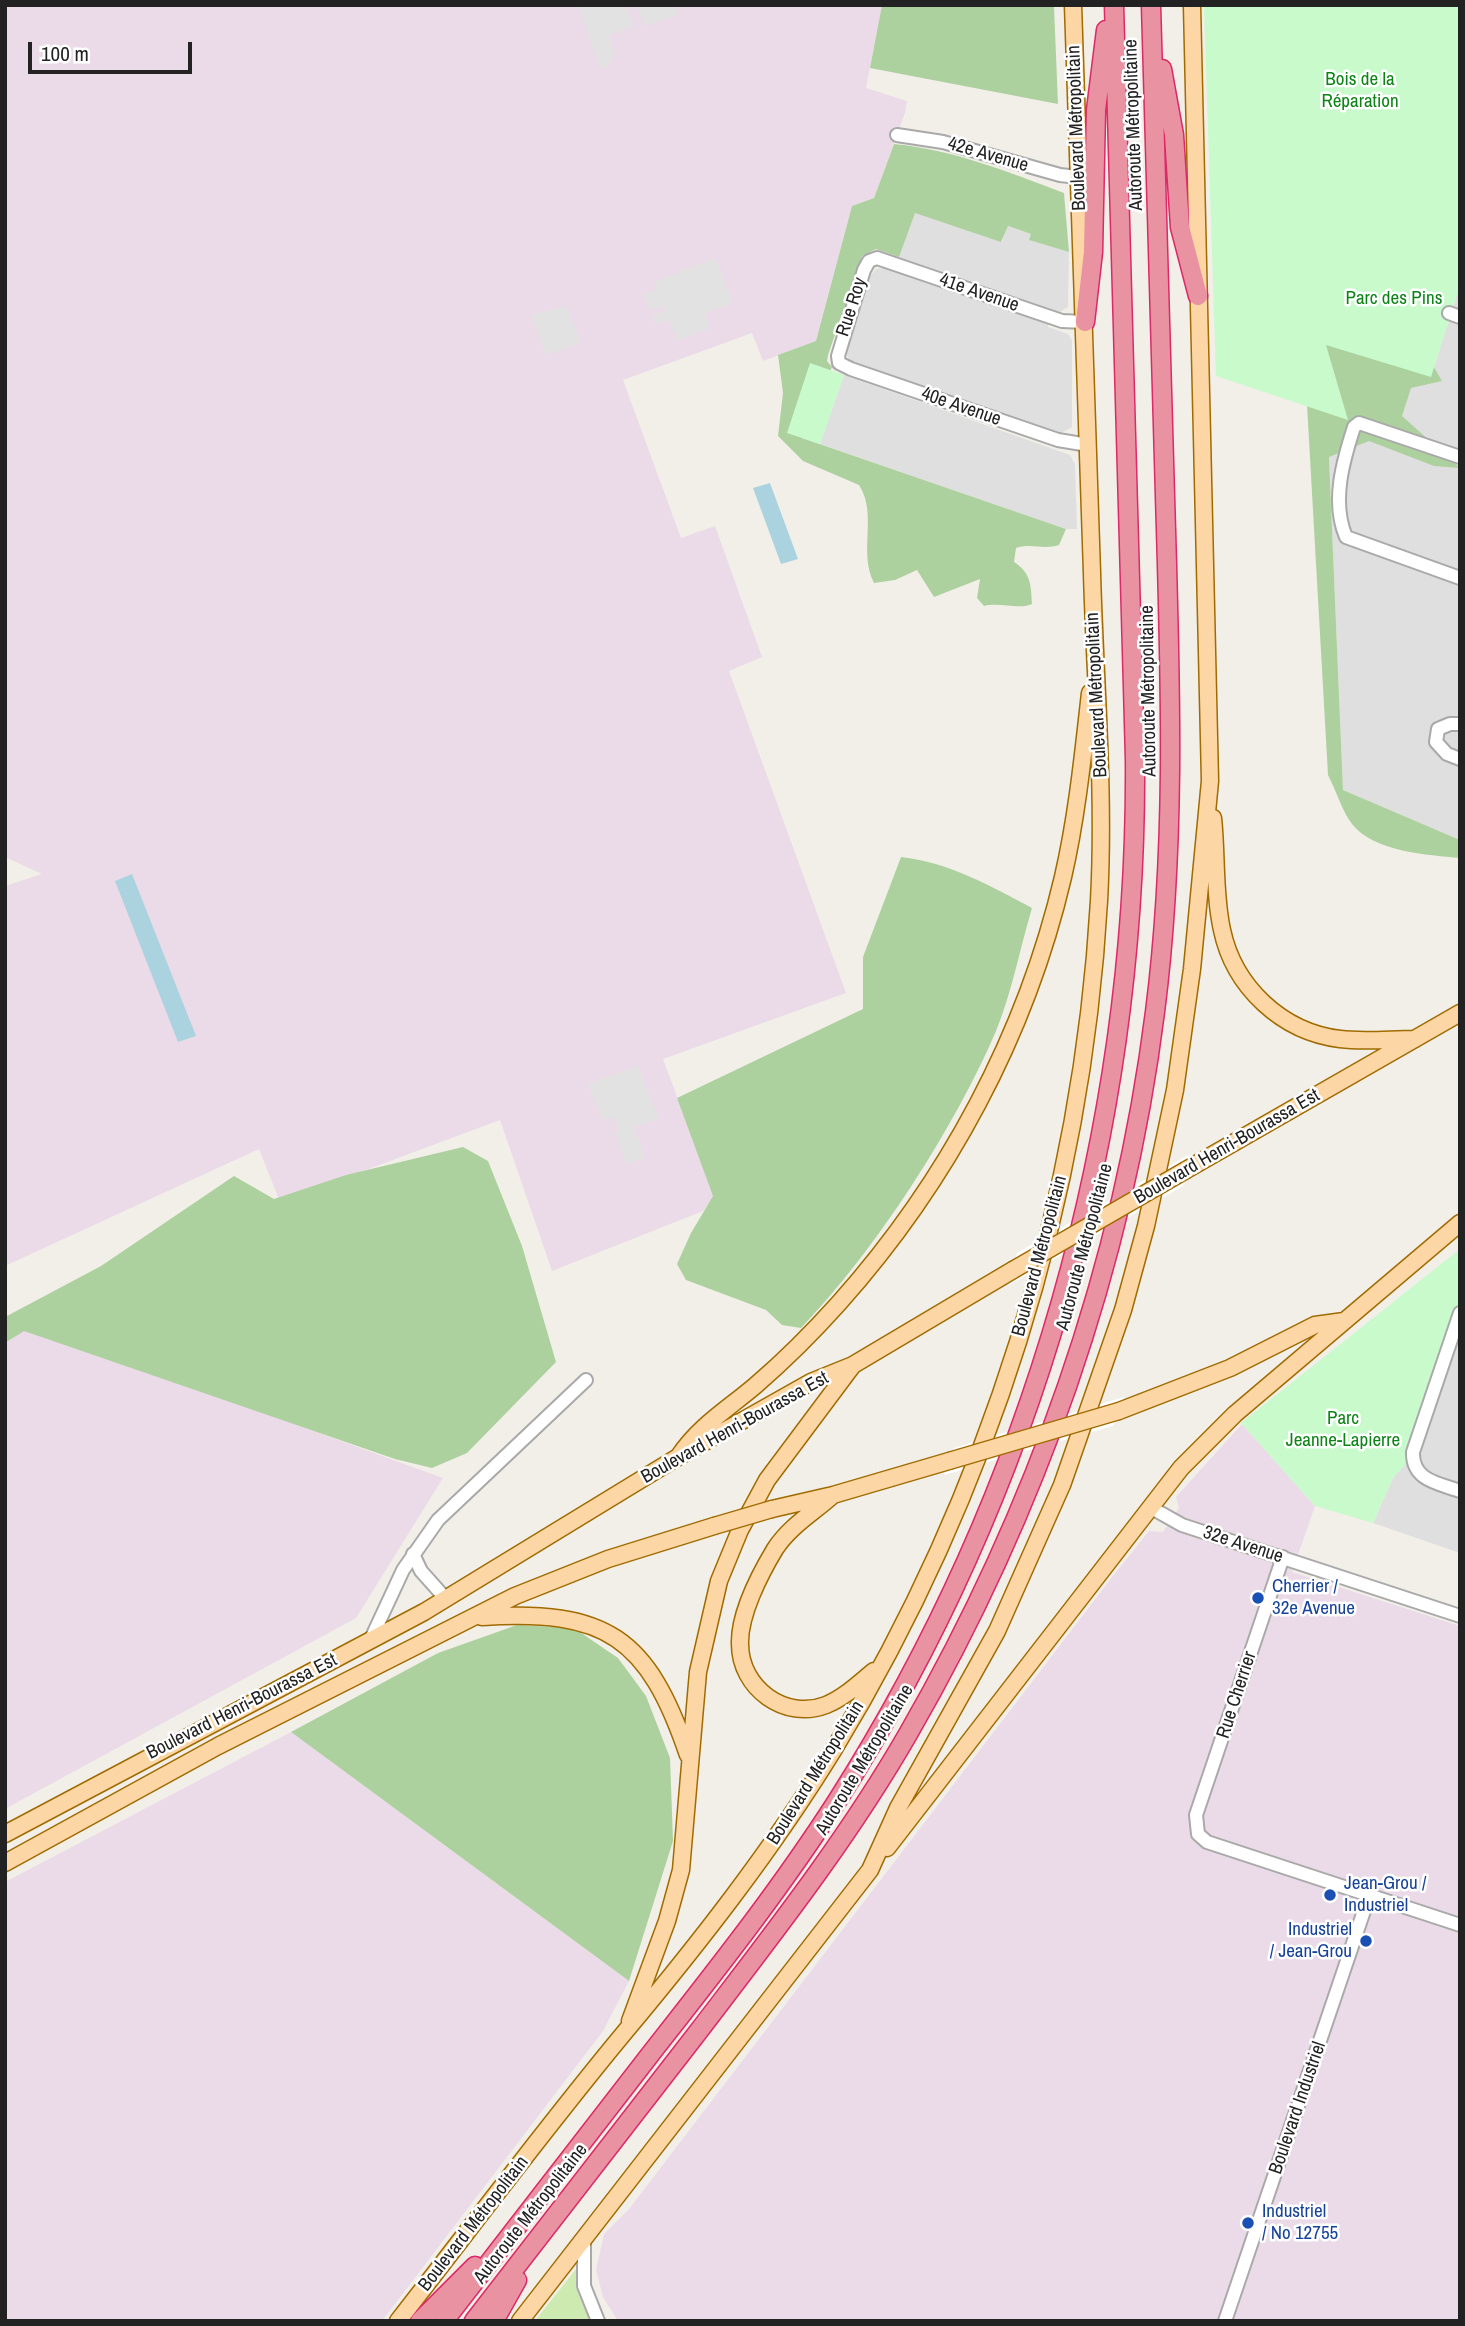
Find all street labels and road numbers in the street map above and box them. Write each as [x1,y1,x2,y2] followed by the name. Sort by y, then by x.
[1120,39,1148,211] street label: Autoroute Métropolitaine
[1063,45,1091,211] street label: Boulevard Métropolitain
[945,133,1031,177] street label: 42e Avenue
[936,269,1022,317] street label: 41e Avenue
[832,275,872,339] street label: Rue Roy
[918,383,1004,431] street label: 40e Avenue
[1136,605,1162,777] street label: Autoroute Métropolitaine
[1081,612,1113,778] street label: Boulevard Métropolitain
[1130,1085,1324,1209] street label: Boulevard Henri-Bourassa Est
[1052,1161,1118,1333] street label: Autoroute Métropolitaine
[1008,1173,1072,1339] street label: Boulevard Métropolitain
[637,1367,833,1489] street label: Boulevard Henri-Bourassa Est
[1200,1521,1286,1569] street label: 32e Avenue
[143,1649,341,1765] street label: Boulevard Henri-Bourassa Est
[1212,1649,1262,1741] street label: Rue Cherrier
[811,1681,919,1839] street label: Autoroute Métropolitaine
[763,1697,869,1849] street label: Boulevard Métropolitain
[1265,2039,1331,2177] street label: Boulevard Industriel
[469,2139,593,2289] street label: Autoroute Métropolitaine
[414,2152,534,2296] street label: Boulevard Métropolitain

